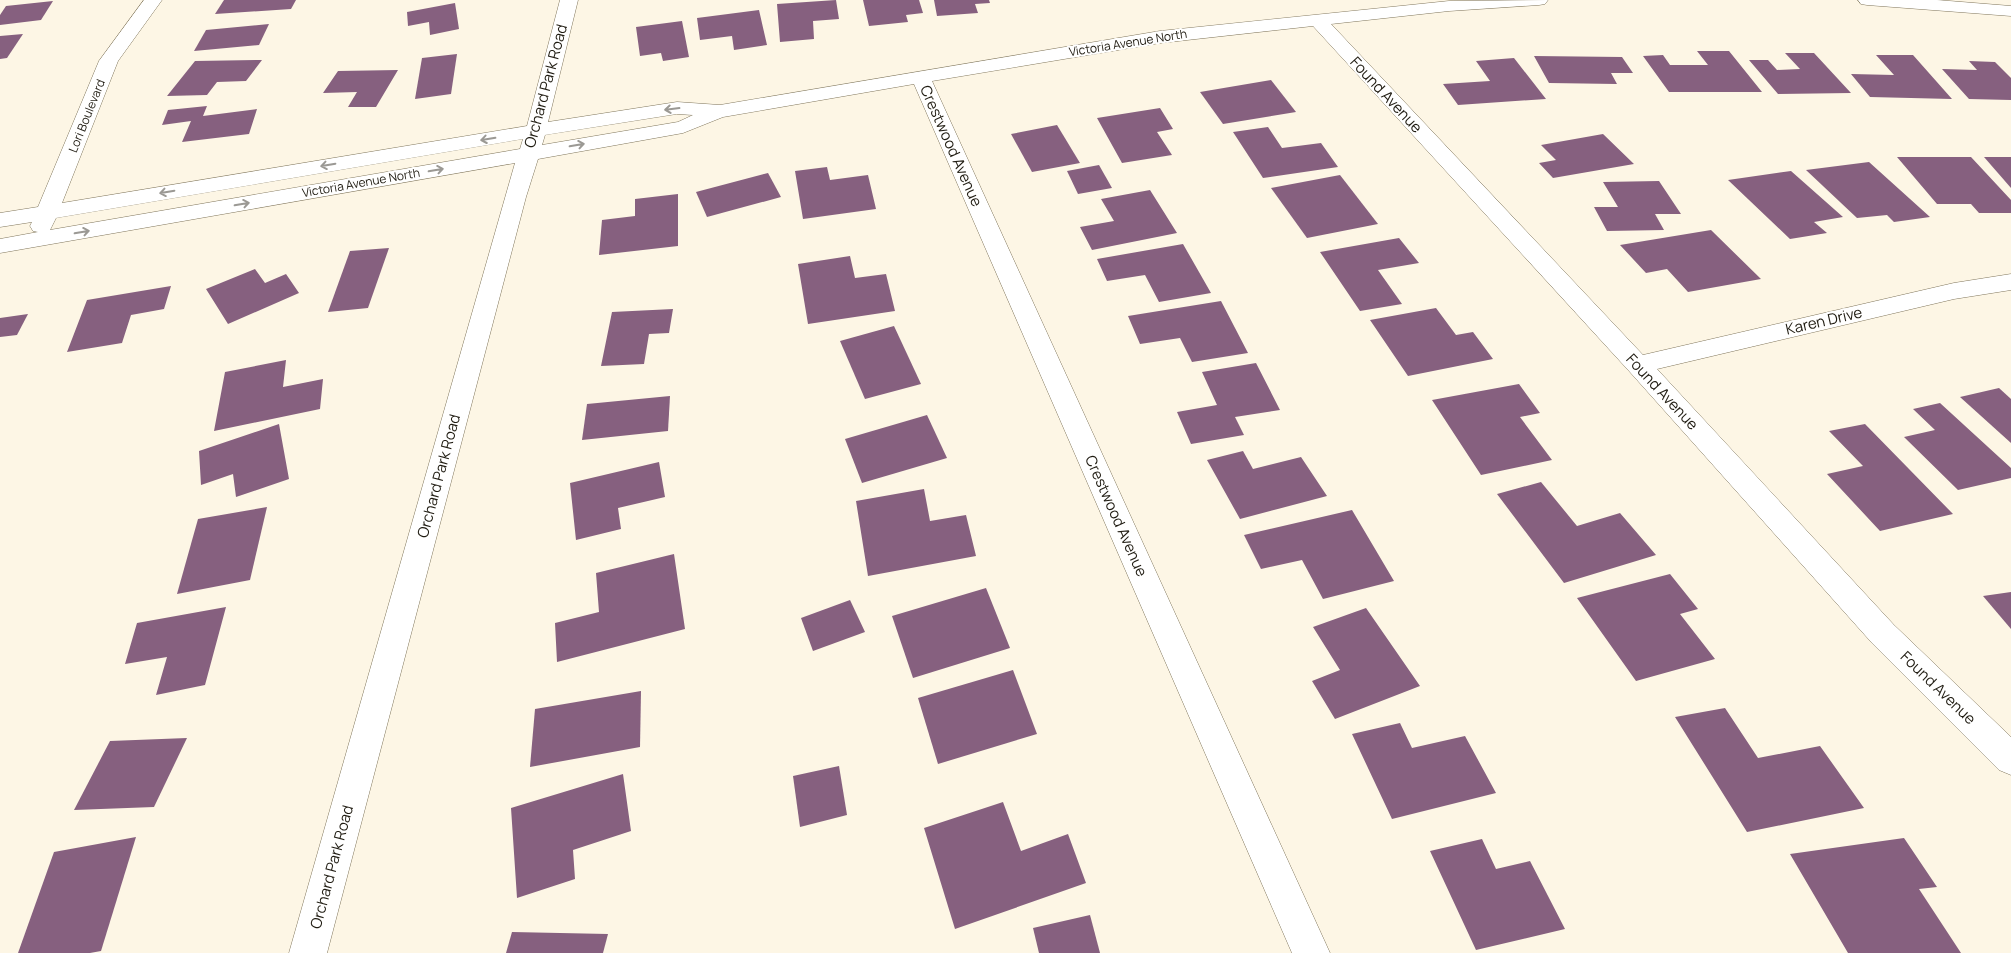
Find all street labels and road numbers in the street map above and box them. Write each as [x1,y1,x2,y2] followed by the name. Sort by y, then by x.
[519,22,572,150] street label: Orchard Park Road
[1068,25,1188,60] street label: Victoria Avenue North
[1346,52,1427,138] street label: Found Avenue
[64,77,109,155] street label: Lori Boulevard
[915,82,988,210] street label: Crestwood Avenue
[301,164,421,201] street label: Victoria Avenue North
[1784,301,1864,340] street label: Karen Drive
[1622,349,1703,435] street label: Found Avenue
[412,412,465,540] street label: Orchard Park Road
[1080,452,1153,580] street label: Crestwood Avenue
[1896,646,1981,729] street label: Found Avenue
[305,803,358,931] street label: Orchard Park Road

